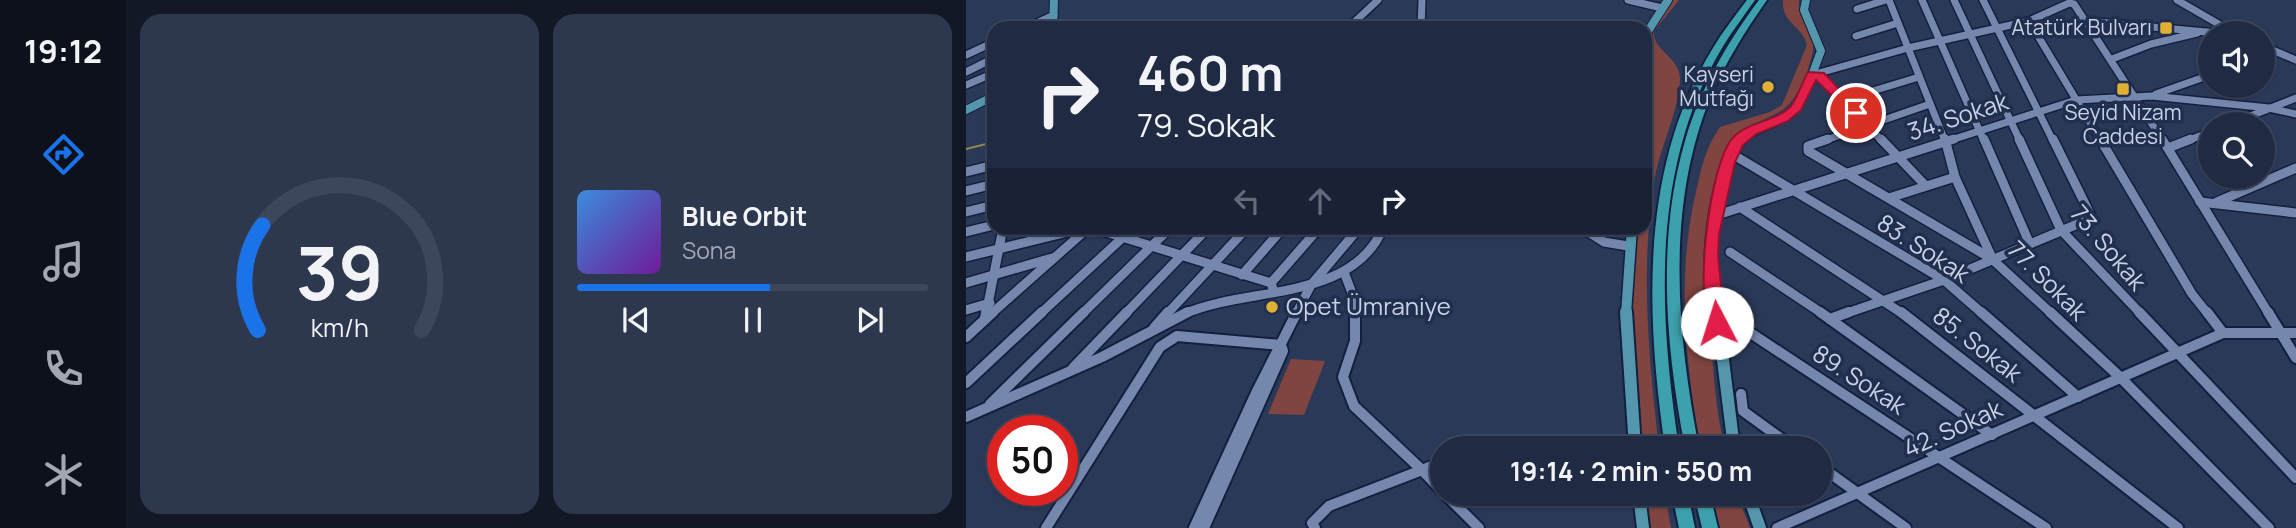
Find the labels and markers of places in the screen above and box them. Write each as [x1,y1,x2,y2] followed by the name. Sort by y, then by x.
[2012,13,2152,41] place label: Atatürk Bulvarı
[2158,20,2174,36] marker: Atatürk Bulvarı
[1679,60,1754,112] place label: Kayseri Mutfağı
[1760,79,1776,95] marker: Kayseri Mutfağı
[2115,81,2131,97] marker: Seyid Nizam Caddesi
[1826,83,1886,143] pin
[2065,98,2181,150] place label: Seyid Nizam Caddesi
[1286,289,1451,322] place label: Opet Ümraniye
[1264,299,1280,315] marker: Opet Ümraniye

